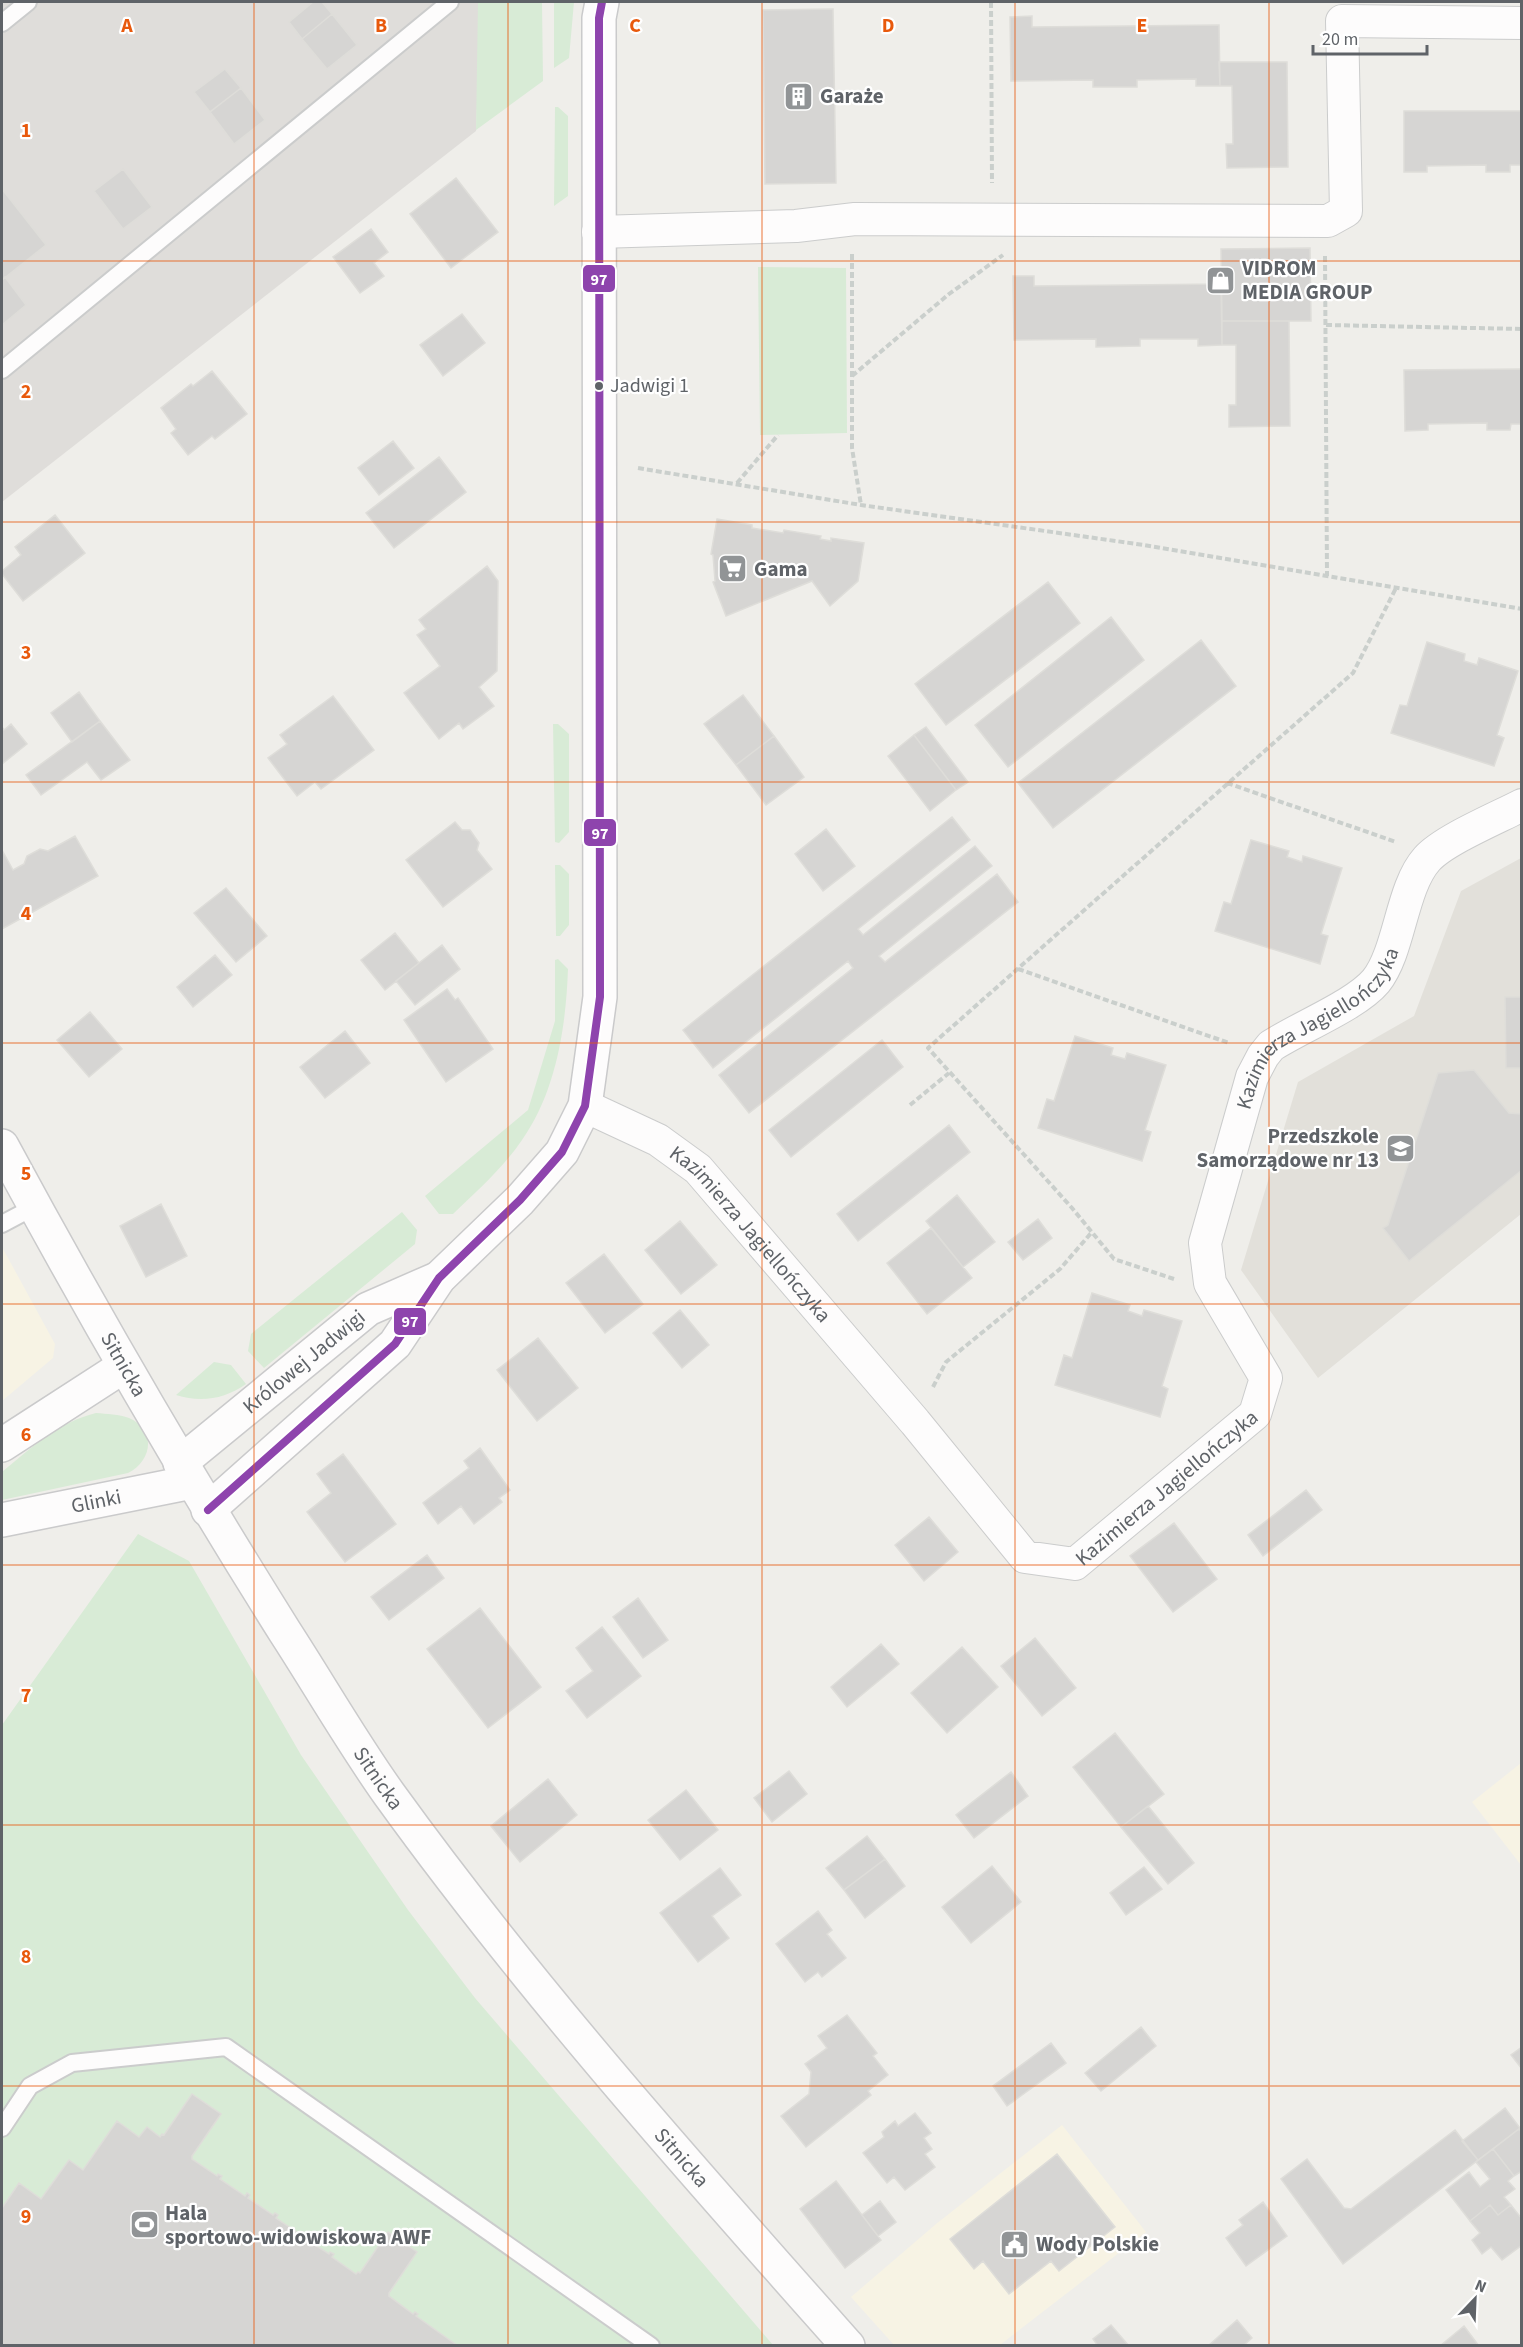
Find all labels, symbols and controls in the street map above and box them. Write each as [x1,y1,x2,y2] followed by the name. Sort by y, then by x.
[120,12,133,40] text: A
[375,12,387,40] text: B
[629,12,641,40] text: C
[882,12,894,40] text: D
[1137,12,1147,40] text: E
[1313,18,1427,56] scale bar
[1322,27,1358,52] text: 20 m
[783,80,815,112] building icon: Garaże
[820,81,884,111] place label: Garaże
[21,117,31,145] text: 1
[1241,253,1373,307] place label: VIDROM MEDIA GROUP
[582,264,616,293] line badge: 97
[1205,264,1237,296] shop icon: VIDROM MEDIA GROUP
[591,269,607,291] text: 97
[610,372,689,400] place label: Jadwigi 1
[21,378,31,406] text: 2
[593,380,605,392] marker: Jadwigi 1
[717,553,749,585] supermarket icon: Gama
[754,554,808,584] place label: Gama
[21,639,31,667] text: 3
[583,818,617,847] line badge: 97
[592,823,608,845] text: 97
[21,900,32,928] text: 4
[1229,943,1406,1113] street label: Kazimierza Jagiellończyka
[1197,1121,1379,1175] place label: Przedszkole Samorządowe nr 13
[1384,1132,1416,1164] school or university icon: Przedszkole Samorządowe nr 13
[663,1138,838,1329] street label: Kazimierza Jagiellończyka
[21,1160,31,1188] text: 5
[236,1302,371,1421] street label: Królowej Jadwigi
[393,1307,427,1336] line badge: 97
[402,1311,418,1333] text: 97
[93,1326,154,1402] street label: Sitnicka
[1069,1403,1264,1573] street label: Kazimierza Jagiellończyka
[21,1421,31,1449] text: 6
[68,1482,124,1521] street label: Glinki
[21,1682,31,1710] text: 7
[346,1741,411,1816] street label: Sitnicka
[21,1943,31,1971] text: 8
[647,2121,716,2194] street label: Sitnicka
[165,2198,431,2252] place label: Hala sportowo-widowiskowa AWF
[21,2203,31,2231] text: 9
[128,2209,160,2241] sports icon: Hala sportowo-widowiskowa AWF
[999,2228,1031,2260] public building icon: Wody Polskie
[1036,2229,1159,2259] place label: Wody Polskie
[1445,2269,1505,2329] north arrow
[1471,2274,1490,2298] text: N

